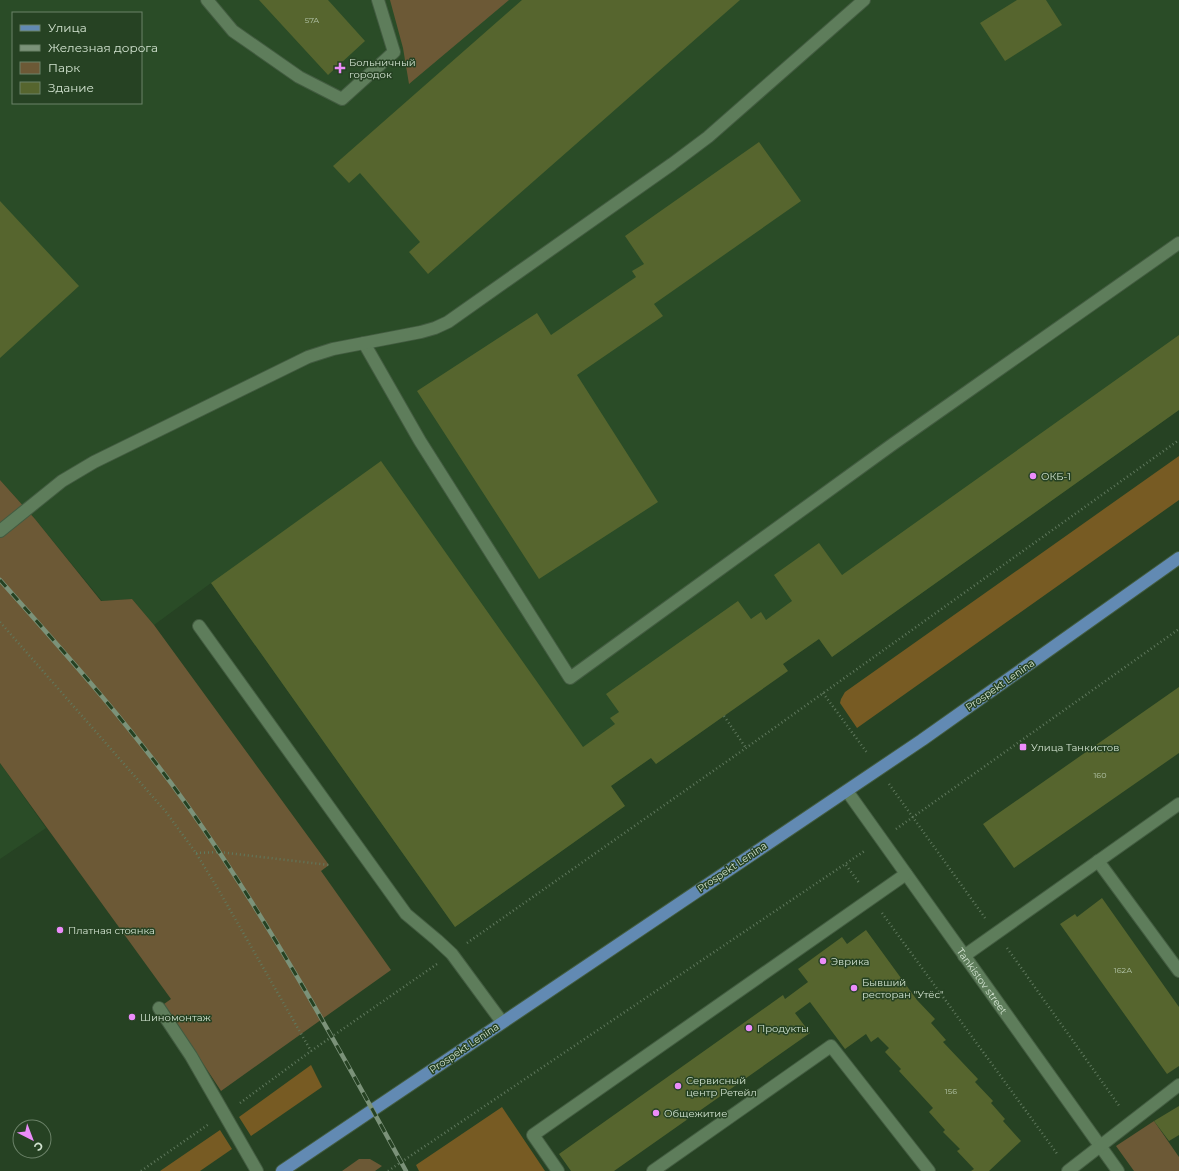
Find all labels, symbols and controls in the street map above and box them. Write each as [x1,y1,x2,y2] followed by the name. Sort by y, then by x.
[12,12,142,104] legend
[305,15,319,25] house number: 57А
[48,20,87,35] text: Улица
[48,40,158,55] text: Железная дорога
[349,56,416,81] place label: Больничный городок
[48,60,80,75] text: Парк
[334,62,346,74] marker: Больничный городок
[48,80,94,95] text: Здание
[1041,470,1071,483] place label: ОКБ-1
[1028,471,1038,481] marker: ОКБ-1
[963,656,1037,714] street label: Prospekt Lenina
[1031,741,1119,754] place label: Улица Танкистов
[1018,742,1028,752] marker: Улица Танкистов
[1093,770,1107,780] house number: 160
[695,839,769,895] street label: Prospekt Lenina
[68,924,155,937] place label: Платная стоянка
[55,925,65,935] marker: Платная стоянка
[954,945,1010,1017] street label: Tankistov street
[831,955,869,968] place label: Эврика
[818,956,828,966] marker: Эврика
[1114,965,1132,975] house number: 162А
[862,976,944,1001] place label: Бывший ресторан "Утёс"
[849,983,859,993] marker: Бывший ресторан "Утёс"
[140,1011,211,1024] place label: Шиномонтаж
[127,1012,137,1022] marker: Шиномонтаж
[427,1020,501,1076] street label: Prospekt Lenina
[757,1022,809,1035] place label: Продукты
[744,1023,754,1033] marker: Продукты
[686,1074,757,1099] place label: Сервисный центр Ретейл
[673,1081,683,1091] marker: Сервисный центр Ретейл
[945,1086,957,1096] house number: 156
[664,1107,727,1120] place label: Общежитие
[651,1108,661,1118] marker: Общежитие
[12,1119,52,1159] north arrow
[31,1139,46,1154] text: С

